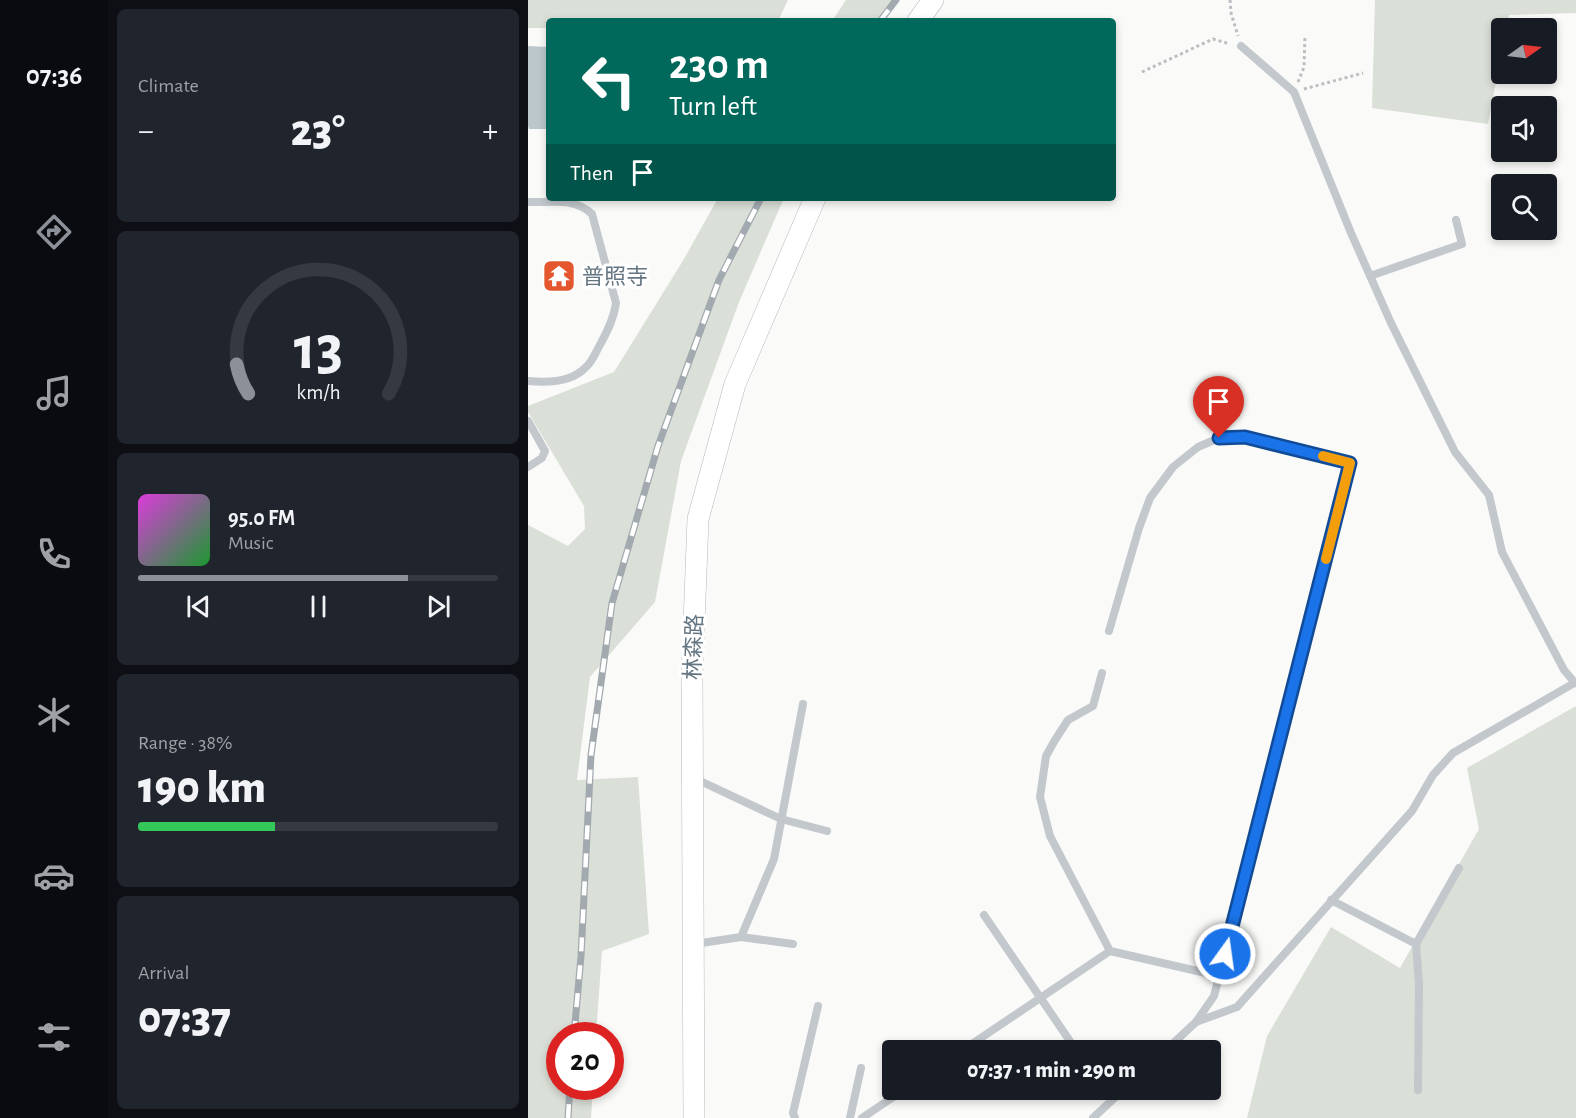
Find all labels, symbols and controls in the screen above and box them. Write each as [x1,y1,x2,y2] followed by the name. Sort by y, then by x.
[1491,18,1557,84] north arrow
[1491,18,1557,240] map controls
[570,42,648,120] icon: left
[669,44,769,86] text: 230 m
[26,62,82,89] text: 07:36
[138,76,199,96] text: Climate
[669,93,757,120] text: Turn left
[1491,96,1557,162] button: sound
[291,109,345,154] text: 23°
[138,115,154,148] text: −
[482,115,498,148] text: +
[626,156,659,189] icon: arrive
[570,162,614,184] text: Then
[1491,174,1557,240] button: search
[33,211,75,253] icon: directions
[541,258,577,294] temple icon: 普照寺
[582,265,648,288] place label: 普照寺
[293,318,343,380] text: 13
[33,372,75,414] icon: music
[1193,376,1244,438] pin
[296,383,340,404] text: km/h
[1202,385,1235,418] icon: arrive
[228,507,295,529] text: 95.0 FM
[33,533,75,575] icon: phone
[228,533,274,553] text: Music
[182,590,215,623] icon: previous
[302,590,335,623] icon: pause
[422,590,455,623] icon: next
[681,614,706,680] street label: 林森路
[33,694,75,736] icon: climate
[138,733,232,753] text: Range · 38%
[138,766,266,811] text: 190 km
[33,855,75,897] icon: car
[1193,922,1257,986] position arrow
[138,963,189,983] text: Arrival
[138,996,231,1041] text: 07:37
[33,1016,75,1058] icon: filters
[546,1022,624,1100] speed limit sign: 20
[967,1059,1136,1081] text: 07:37 · 1 min · 290 m

